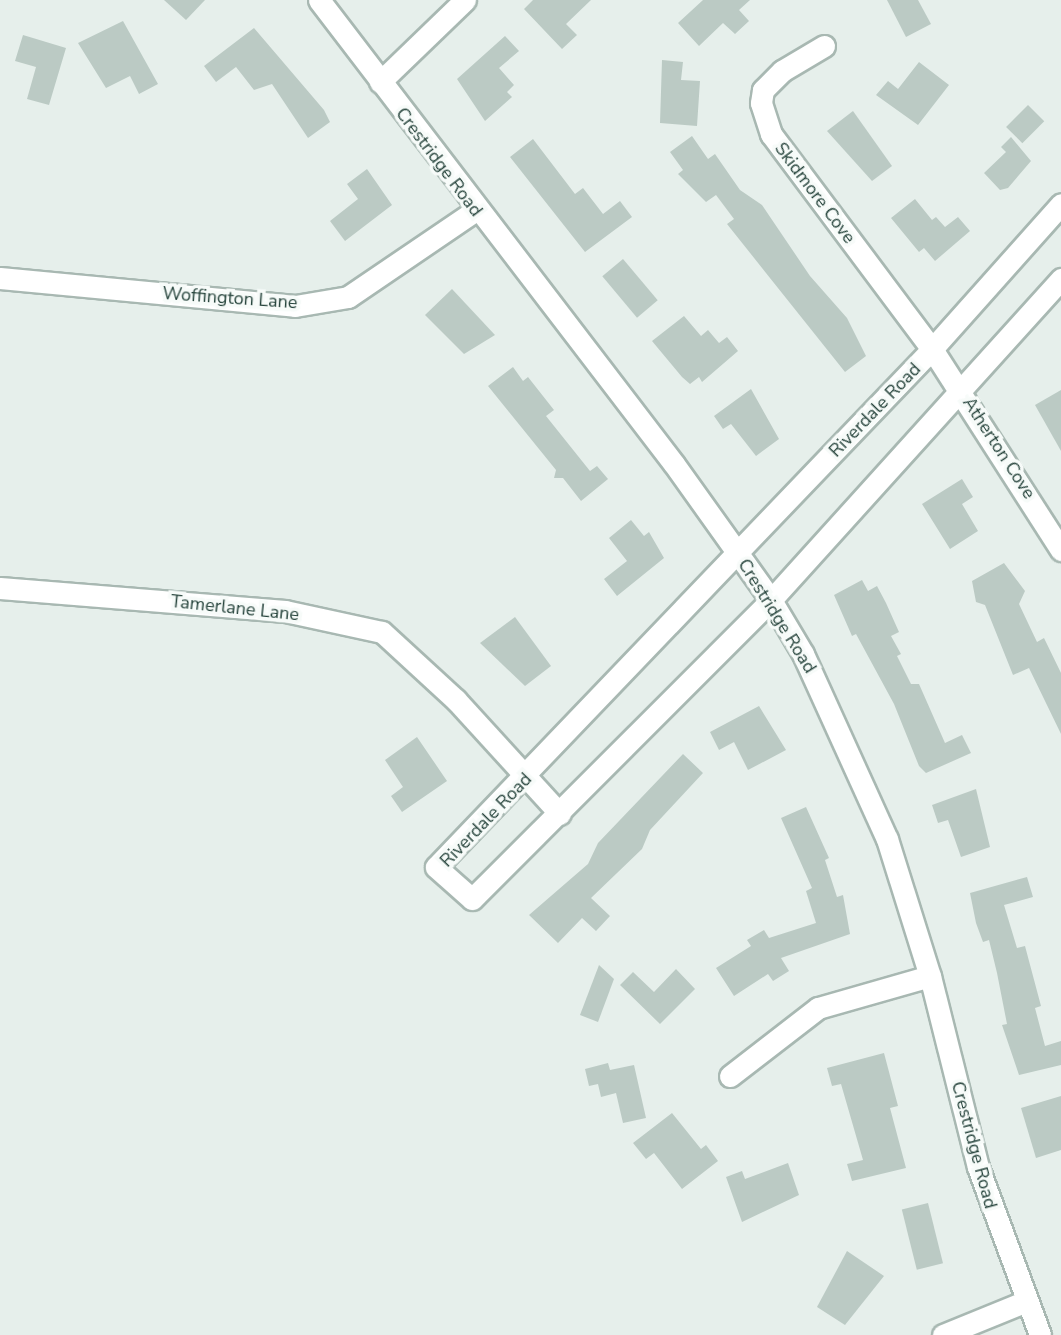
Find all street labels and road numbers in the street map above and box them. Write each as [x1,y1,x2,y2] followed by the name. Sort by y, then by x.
[391,103,487,221] street label: Crestridge Road
[770,138,860,248] street label: Skidmore Cove
[162,283,298,313] street label: Woffington Lane
[825,358,925,462] street label: Riverdale Road
[958,393,1040,503] street label: Atherton Cove
[733,555,821,677] street label: Crestridge Road
[170,591,300,625] street label: Tamerlane Lane
[436,768,536,872] street label: Riverdale Road
[947,1079,1001,1211] street label: Crestridge Road

